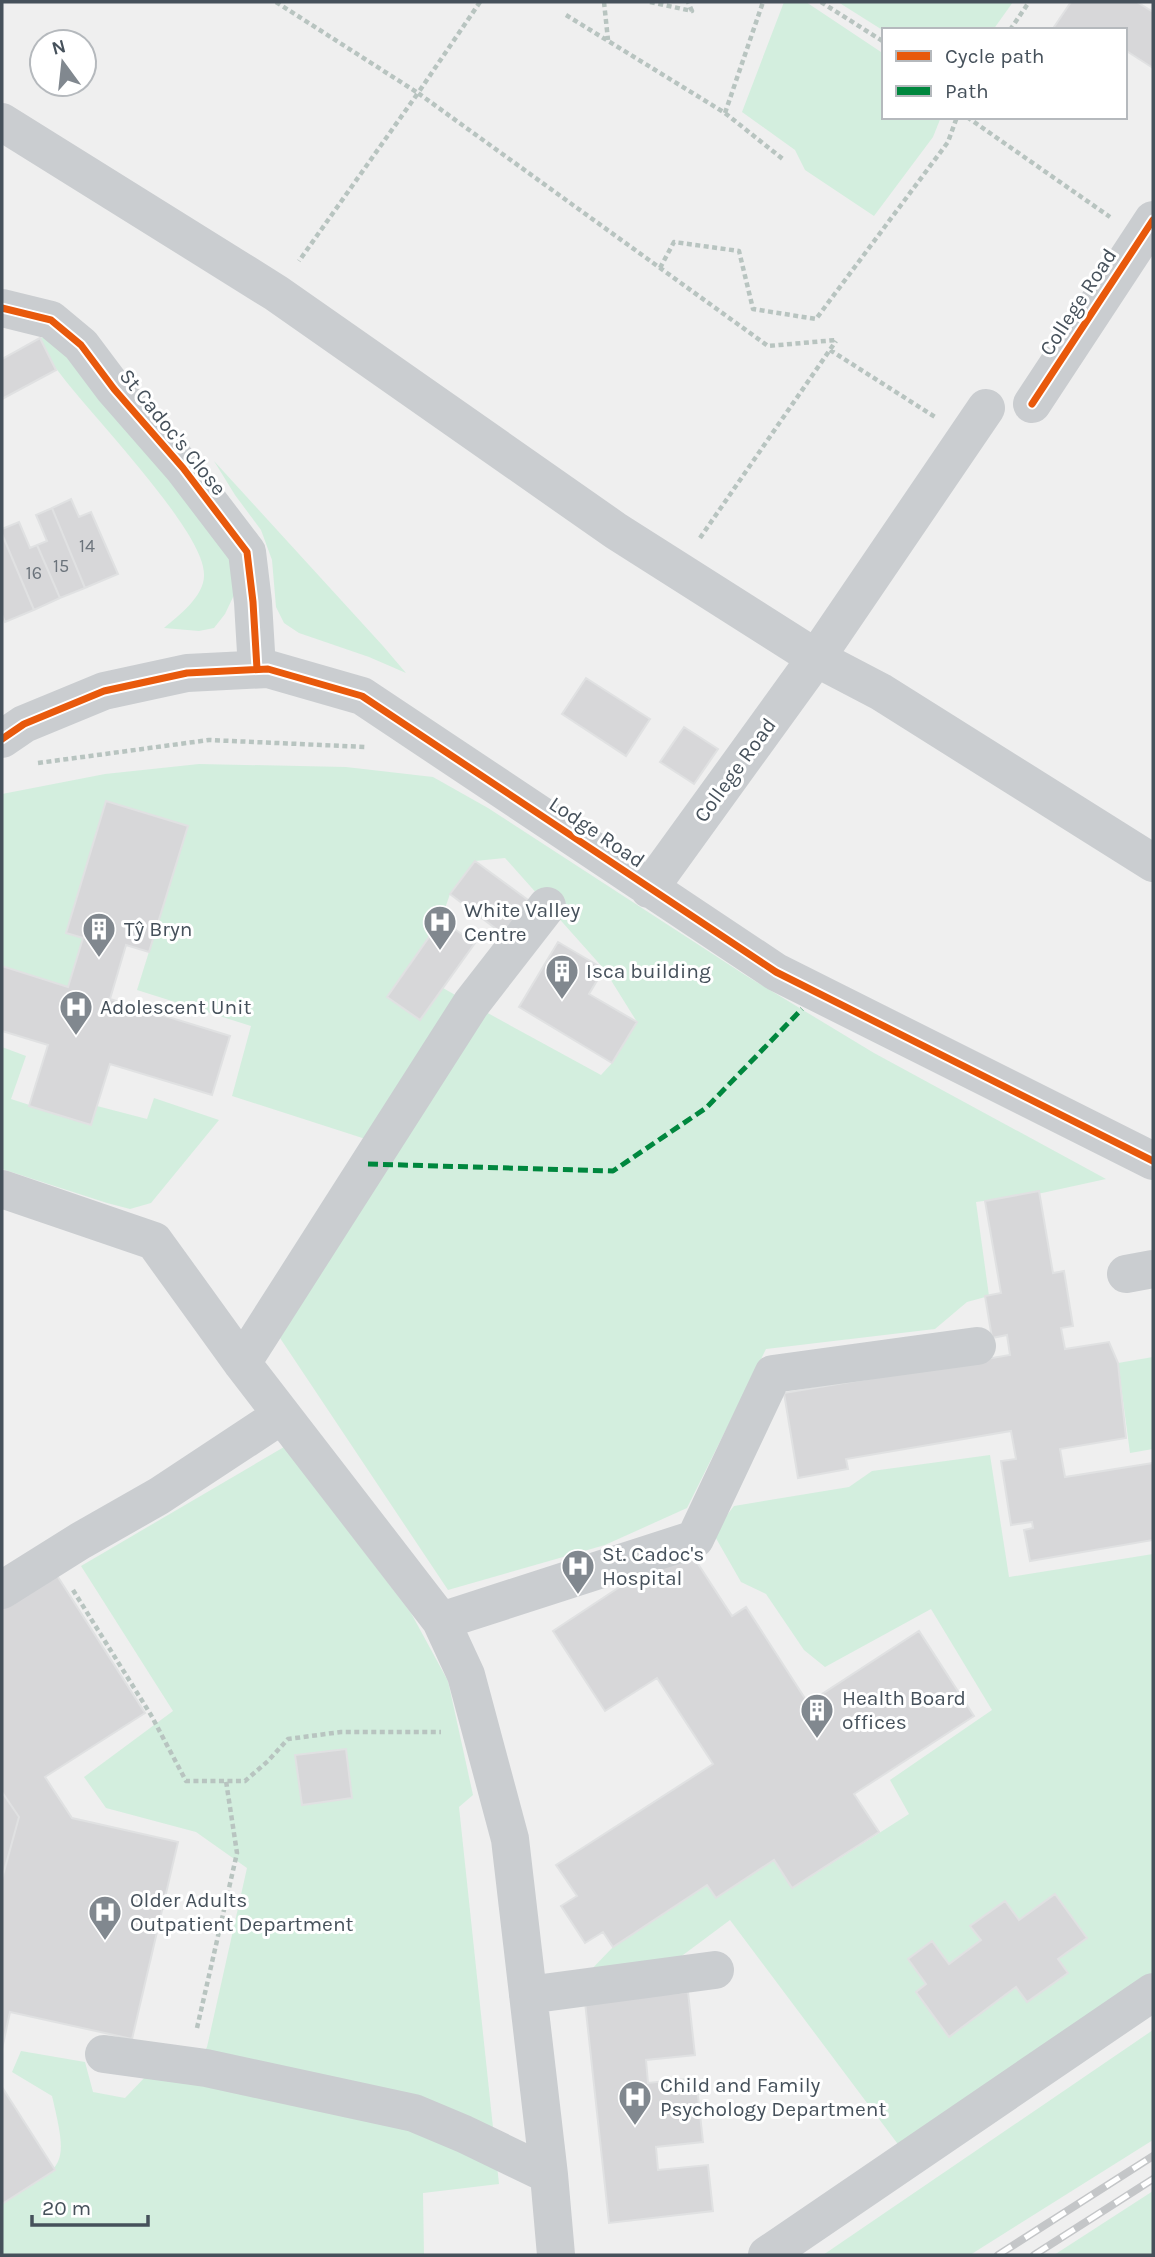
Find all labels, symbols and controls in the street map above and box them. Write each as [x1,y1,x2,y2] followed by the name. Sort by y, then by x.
[28,28,98,98] north arrow
[882,28,1127,119] legend
[49,35,68,60] text: N
[945,44,1045,68] text: Cycle path
[945,79,989,103] text: Path
[1034,244,1122,360] street label: College Road
[115,364,231,500] street label: St Cadoc's Close
[79,535,95,557] house number: 14
[53,555,69,577] house number: 15
[26,562,42,584] house number: 16
[689,713,781,827] street label: College Road
[545,791,649,873] street label: Lodge Road
[464,898,581,946] place label: White Valley Centre
[421,903,459,952] hospital icon: White Valley Centre
[80,910,118,959] building icon: Tŷ Bryn
[124,917,192,941] place label: Tŷ Bryn
[543,952,581,1001] building icon: Isca building
[586,959,711,983] place label: Isca building
[57,988,95,1037] hospital icon: Adolescent Unit
[100,995,252,1019] place label: Adolescent Unit
[602,1542,704,1590] place label: St. Cadoc's Hospital
[559,1547,597,1596] hospital icon: St. Cadoc's Hospital
[842,1686,966,1734] place label: Health Board offices
[798,1691,836,1740] building icon: Health Board offices
[130,1888,354,1936] place label: Older Adults Outpatient Department
[86,1893,124,1942] hospital icon: Older Adults Outpatient Department
[660,2073,886,2121] place label: Child and Family Psychology Department
[616,2078,654,2127] hospital icon: Child and Family Psychology Department
[32,2184,147,2228] scale bar
[42,2196,91,2220] text: 20 m

